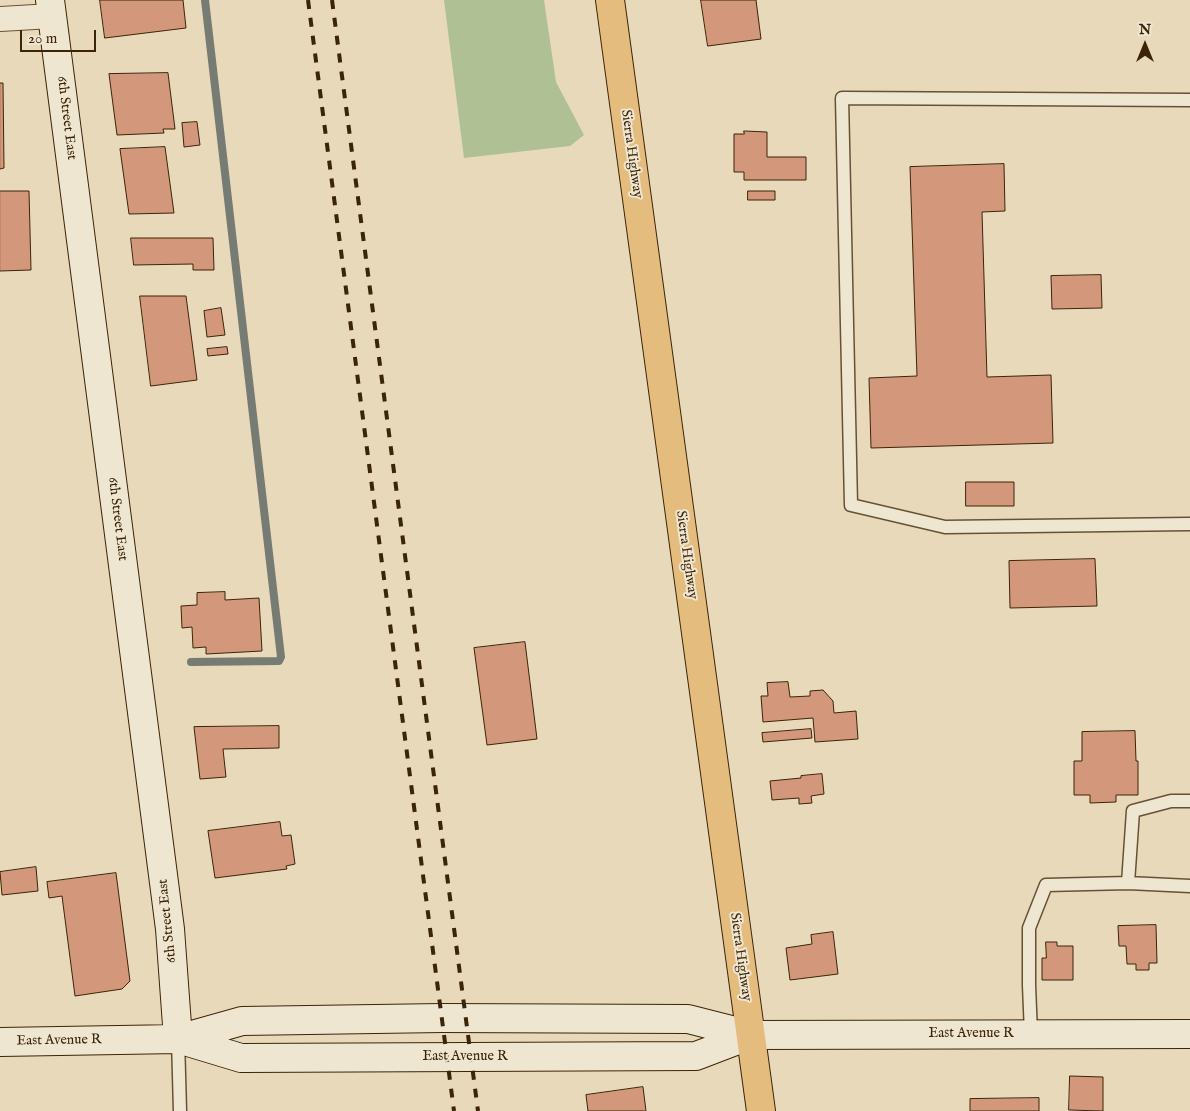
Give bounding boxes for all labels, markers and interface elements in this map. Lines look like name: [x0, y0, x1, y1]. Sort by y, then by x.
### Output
scale bar: [22, 20, 99, 52]
north arrow: [1120, 20, 1170, 70]
text: N: [1139, 21, 1151, 39]
text: 20 m: [28, 29, 57, 48]
street label: 6th Street East: [53, 75, 79, 161]
street label: Sierra Highway: [616, 109, 646, 199]
street label: 6th Street East: [104, 476, 130, 562]
street label: Sierra Highway: [671, 510, 701, 600]
street label: 6th Street East: [155, 878, 181, 964]
street label: Sierra Highway: [725, 912, 755, 1002]
street label: East Avenue R: [929, 1026, 1013, 1042]
street label: East Avenue R: [16, 1032, 102, 1050]
street label: East Avenue R: [423, 1049, 507, 1065]

